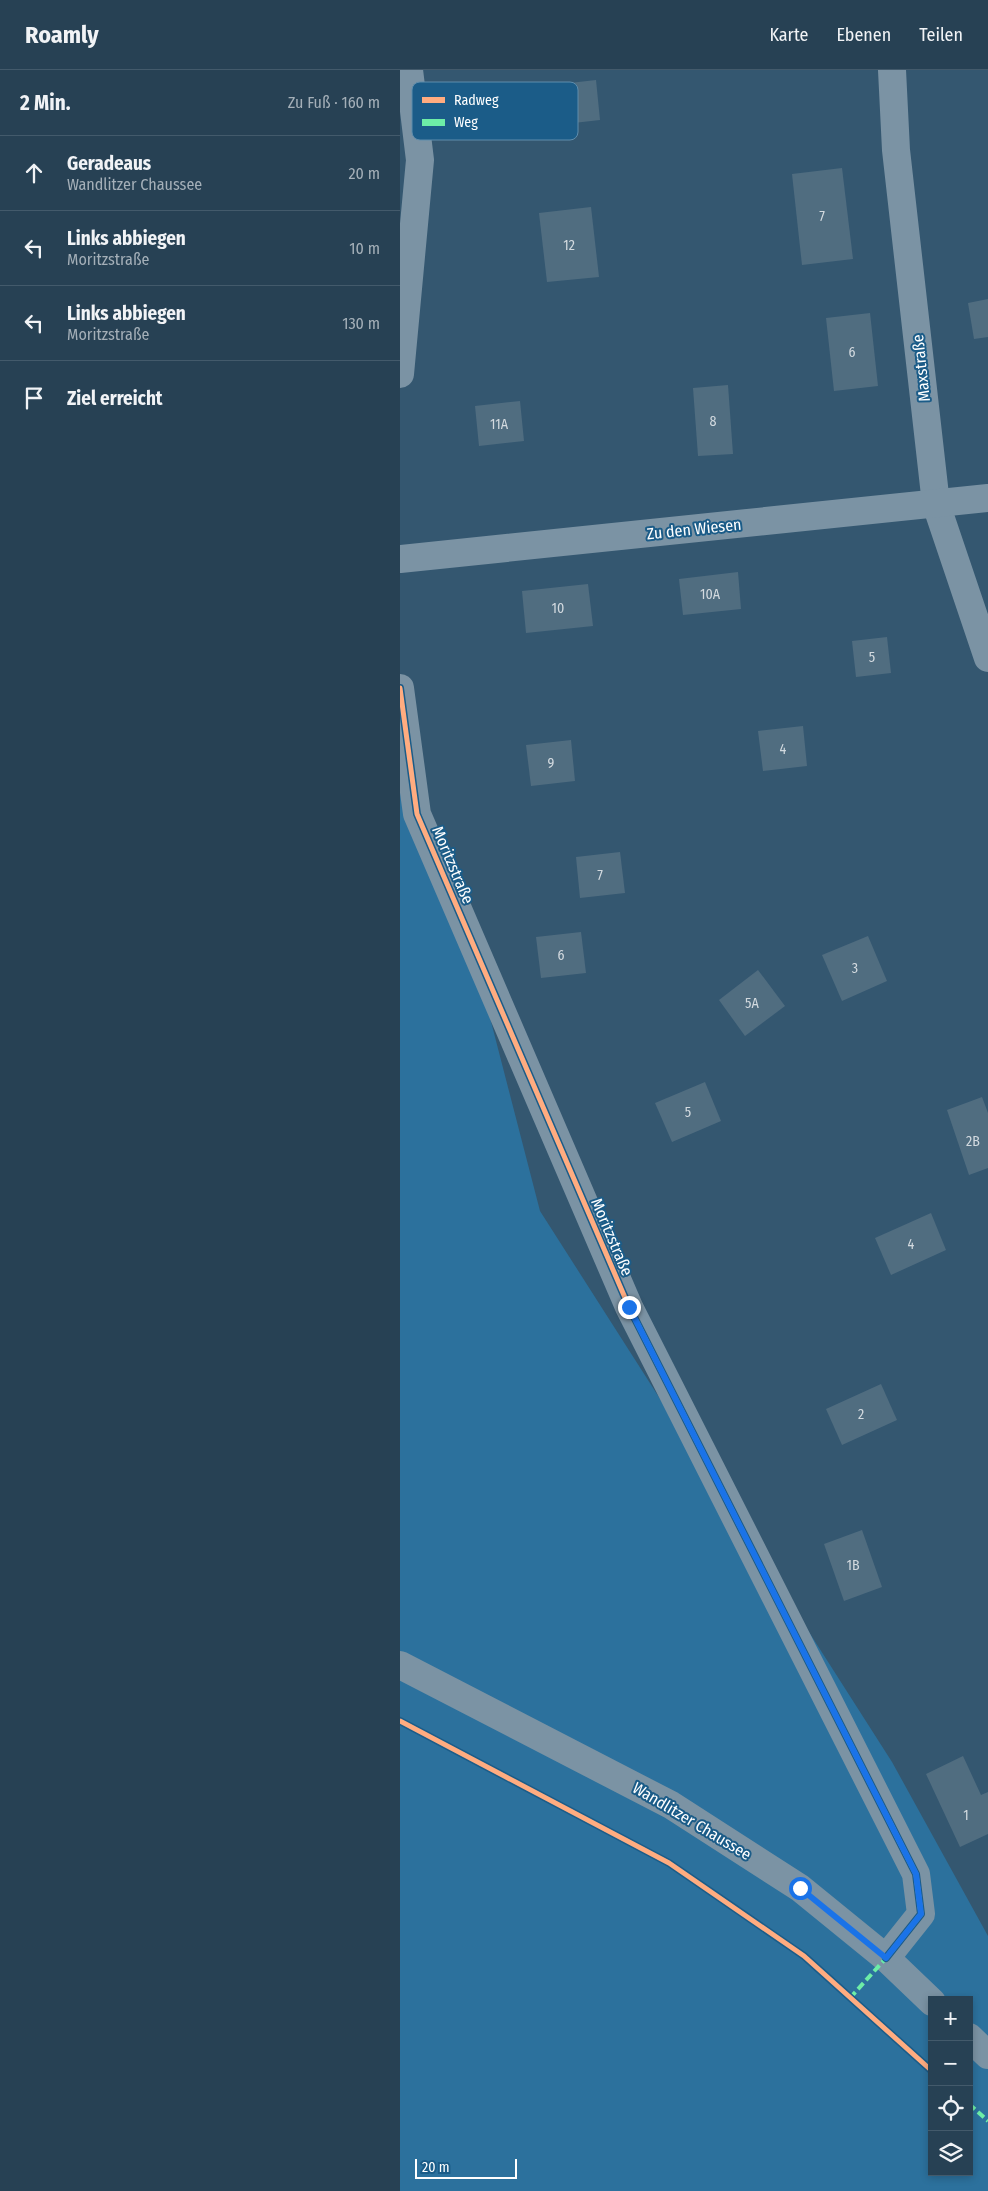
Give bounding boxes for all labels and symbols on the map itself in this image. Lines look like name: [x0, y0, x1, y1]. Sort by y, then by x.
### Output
legend: [412, 82, 578, 140]
text: Radweg: [454, 92, 499, 109]
text: Weg: [454, 114, 478, 131]
house number: 7: [819, 208, 825, 225]
house number: 12: [563, 237, 575, 254]
street label: Maxstraße: [908, 333, 934, 403]
house number: 6: [849, 344, 856, 361]
house number: 8: [710, 413, 717, 430]
house number: 11A: [490, 416, 509, 433]
street label: Zu den Wiesen: [646, 515, 742, 543]
house number: 10A: [700, 586, 721, 603]
house number: 10: [552, 600, 564, 617]
house number: 5: [869, 649, 875, 666]
house number: 4: [780, 741, 787, 758]
house number: 9: [548, 755, 555, 772]
street label: Moritzstraße: [428, 823, 478, 907]
house number: 7: [597, 867, 603, 884]
house number: 6: [558, 947, 565, 964]
house number: 3: [852, 960, 858, 977]
house number: 5A: [745, 995, 760, 1012]
house number: 5: [685, 1104, 691, 1121]
house number: 2B: [966, 1133, 980, 1150]
street label: Moritzstraße: [587, 1195, 637, 1279]
house number: 4: [908, 1236, 915, 1253]
route end: [618, 1296, 641, 1319]
house number: 2: [858, 1406, 864, 1423]
house number: 1B: [846, 1557, 860, 1574]
street label: Wandlitzer Chaussee: [629, 1778, 755, 1864]
house number: 1: [963, 1807, 969, 1824]
route start: [789, 1877, 812, 1900]
scale bar: [415, 2156, 518, 2179]

